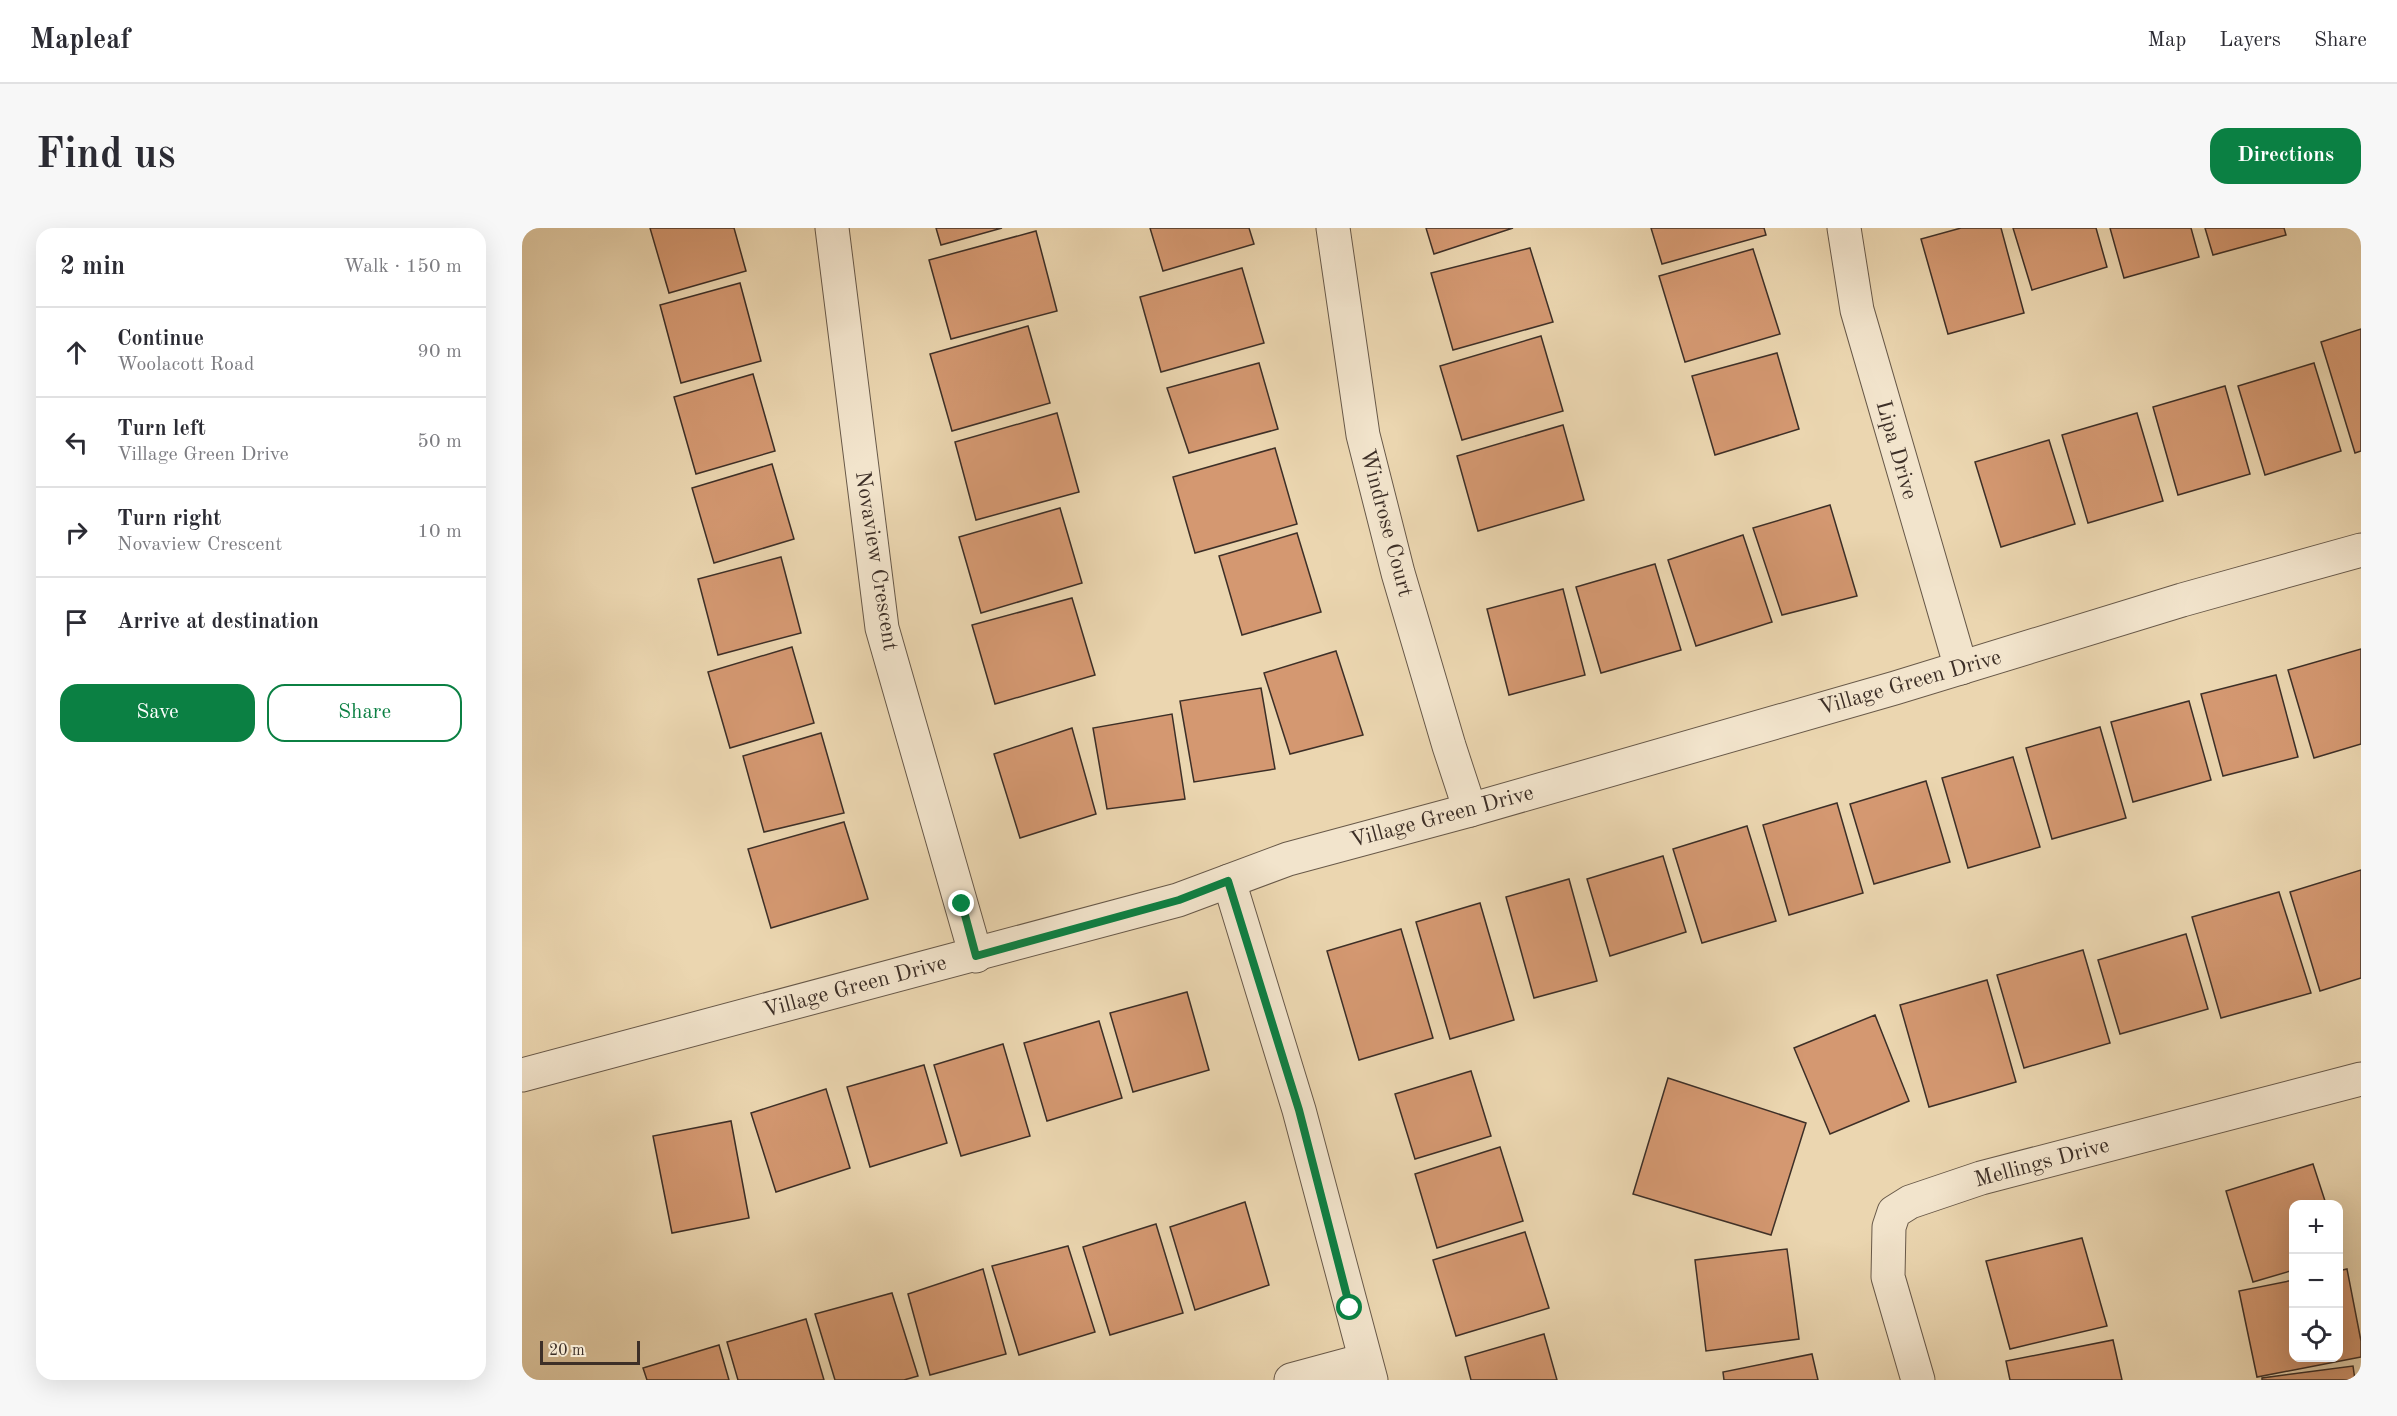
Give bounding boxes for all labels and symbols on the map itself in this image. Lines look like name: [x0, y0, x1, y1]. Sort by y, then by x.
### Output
street label: Lipa Drive: [1871, 398, 1921, 502]
street label: Windrose Court: [1356, 447, 1416, 599]
street label: Novaview Crescent: [851, 470, 901, 652]
street label: Village Green Drive: [1816, 646, 2004, 720]
street label: Village Green Drive: [1348, 782, 1536, 852]
route end: [948, 890, 974, 916]
street label: Village Green Drive: [761, 952, 949, 1022]
street label: Mellings Drive: [1972, 1134, 2112, 1192]
route start: [1336, 1294, 1362, 1320]
scale bar: [540, 1338, 640, 1366]

